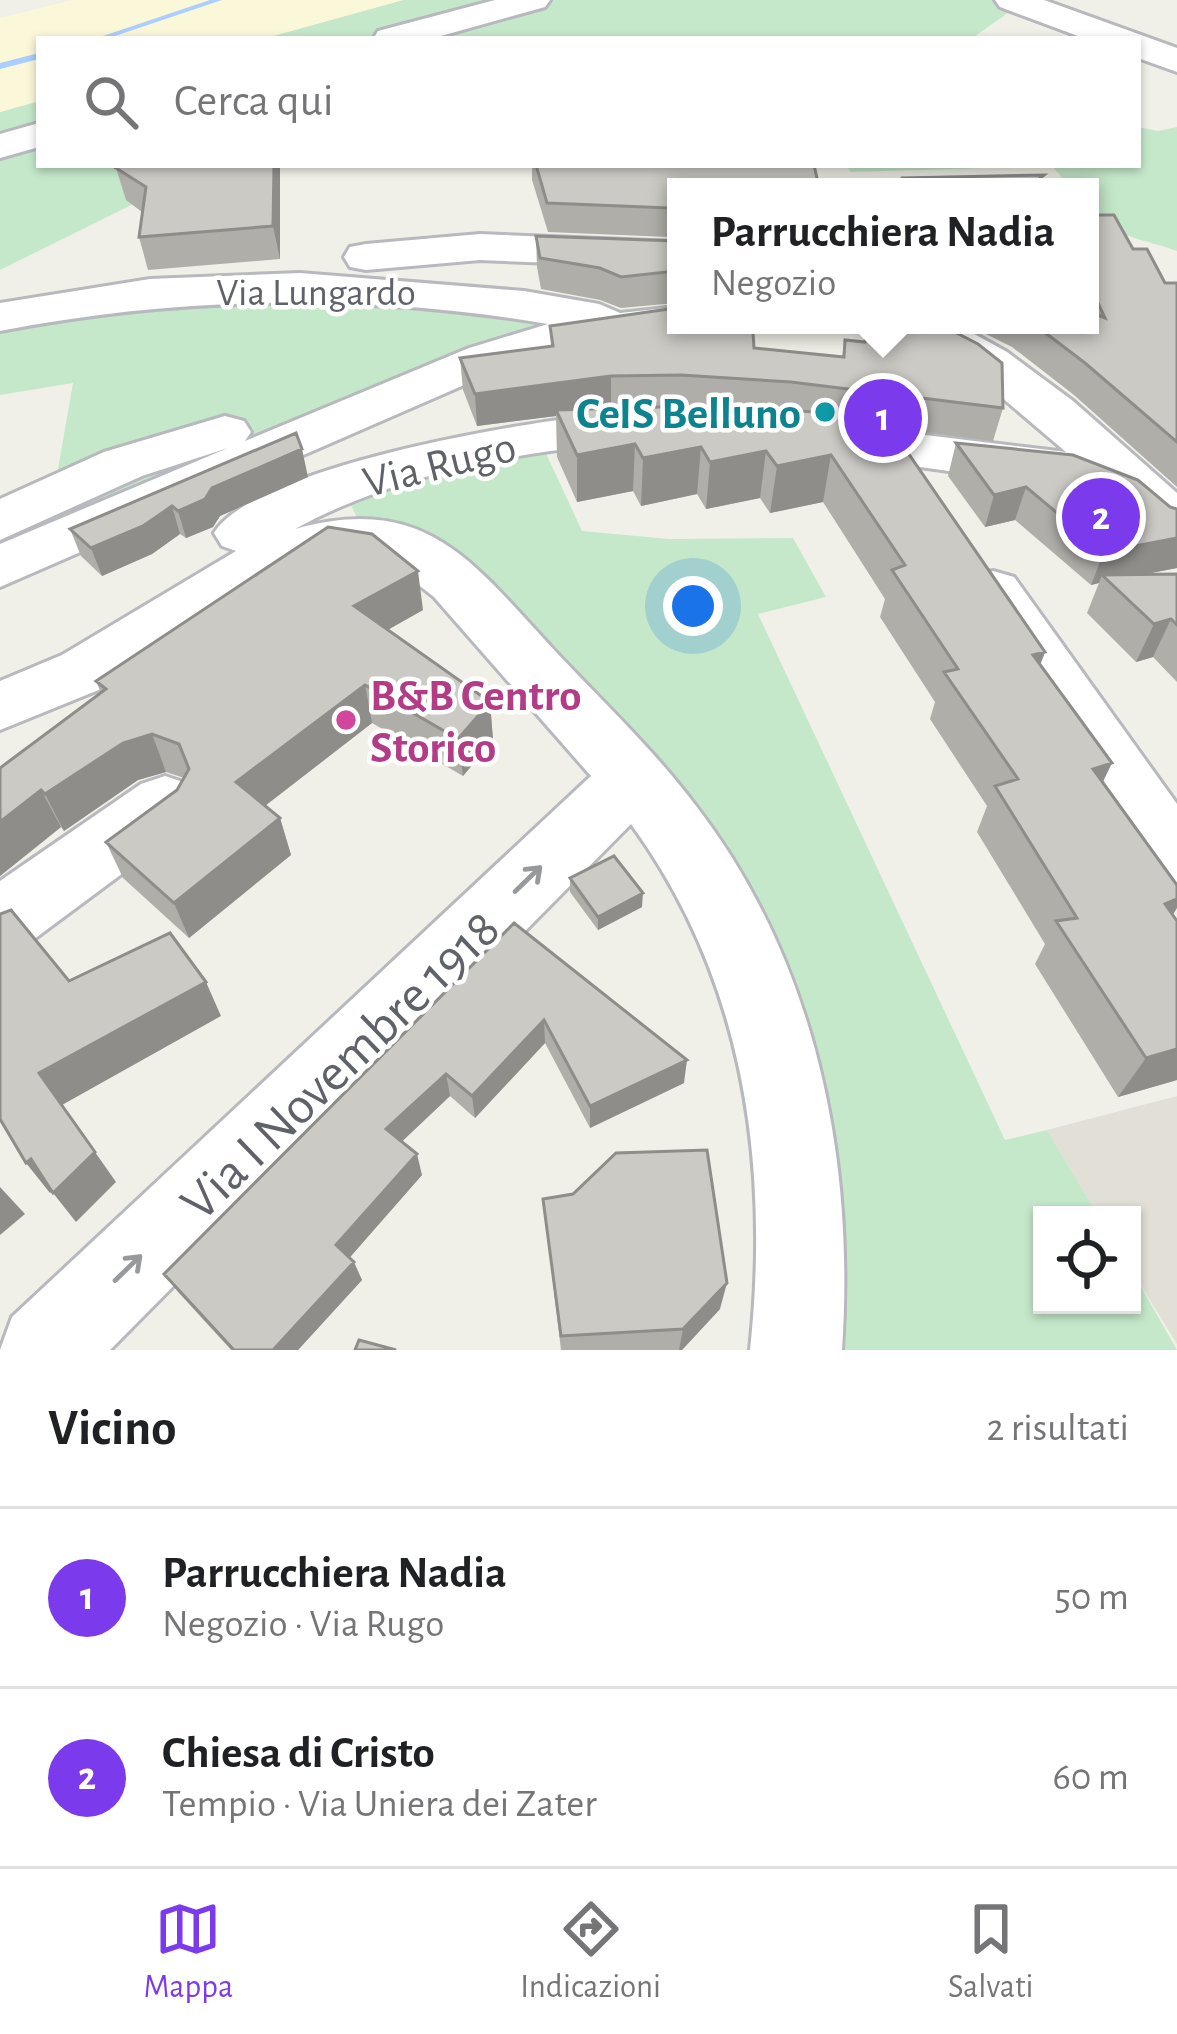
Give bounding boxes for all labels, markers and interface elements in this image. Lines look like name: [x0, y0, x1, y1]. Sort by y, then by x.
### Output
search box: [36, 36, 1141, 168]
icon: search: [78, 69, 144, 135]
text: Cerca qui: [174, 79, 334, 124]
popup: [667, 178, 1099, 334]
text: Parrucchiera Nadia: [711, 210, 1055, 255]
text: Negozio: [711, 264, 836, 303]
street label: Via Lungardo: [216, 274, 416, 313]
pin: 1: [844, 373, 922, 463]
place label: CeIS Belluno: [576, 392, 801, 437]
marker: CeIS Belluno: [812, 399, 838, 425]
street label: Via Rugo: [359, 425, 521, 506]
pin: 2: [1062, 472, 1140, 562]
your location: [663, 576, 723, 636]
place label: B&B Centro Storico: [370, 674, 582, 771]
marker: B&B Centro Storico: [333, 707, 359, 733]
one-way arrow: [513, 866, 542, 894]
street label: Via I Novembre 1918: [172, 901, 511, 1231]
map controls: [1033, 1206, 1141, 1314]
button: locate: [1033, 1206, 1141, 1314]
one-way arrow: [113, 1255, 143, 1283]
text: Vicino: [48, 1403, 176, 1454]
text: 2 risultati: [986, 1409, 1129, 1448]
text: Parrucchiera Nadia: [162, 1551, 507, 1596]
text: 1: [80, 1578, 94, 1617]
text: 50 m: [1054, 1578, 1129, 1617]
text: Negozio · Via Rugo: [162, 1605, 444, 1644]
text: Chiesa di Cristo: [162, 1731, 435, 1776]
text: 2: [78, 1758, 96, 1797]
text: 60 m: [1052, 1758, 1129, 1797]
text: Tempio · Via Uniera dei Zater: [162, 1785, 597, 1824]
tab: Mappa: [144, 1896, 233, 2008]
tab: Indicazioni: [520, 1896, 661, 2008]
tab: Salvati: [948, 1896, 1034, 2008]

